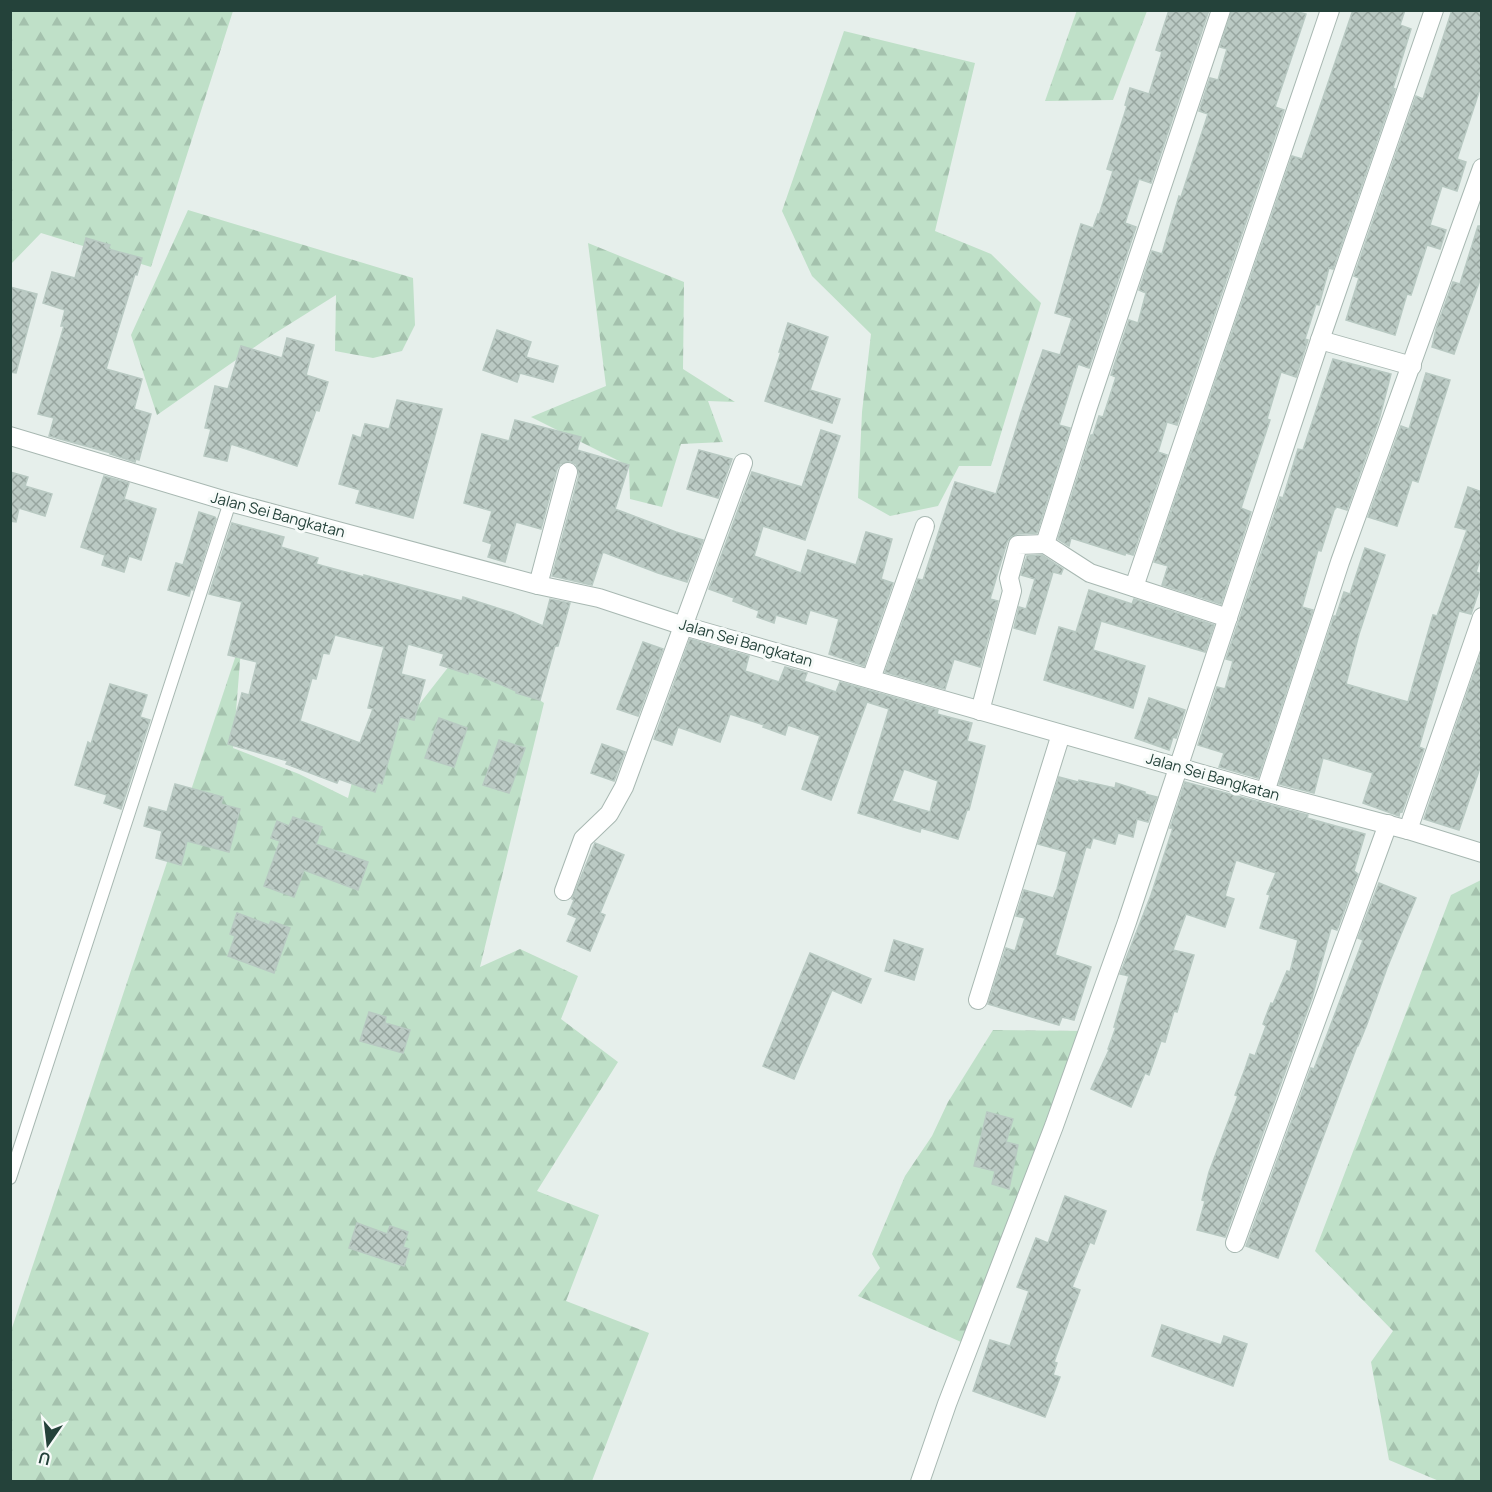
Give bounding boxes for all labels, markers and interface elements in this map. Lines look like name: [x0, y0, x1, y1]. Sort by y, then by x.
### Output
street label: Jalan Sei Bangkatan: [209, 487, 348, 543]
street label: Jalan Sei Bangkatan: [677, 613, 815, 672]
street label: Jalan Sei Bangkatan: [1144, 747, 1282, 806]
north arrow: [18, 1414, 78, 1474]
text: U: [36, 1446, 53, 1471]

